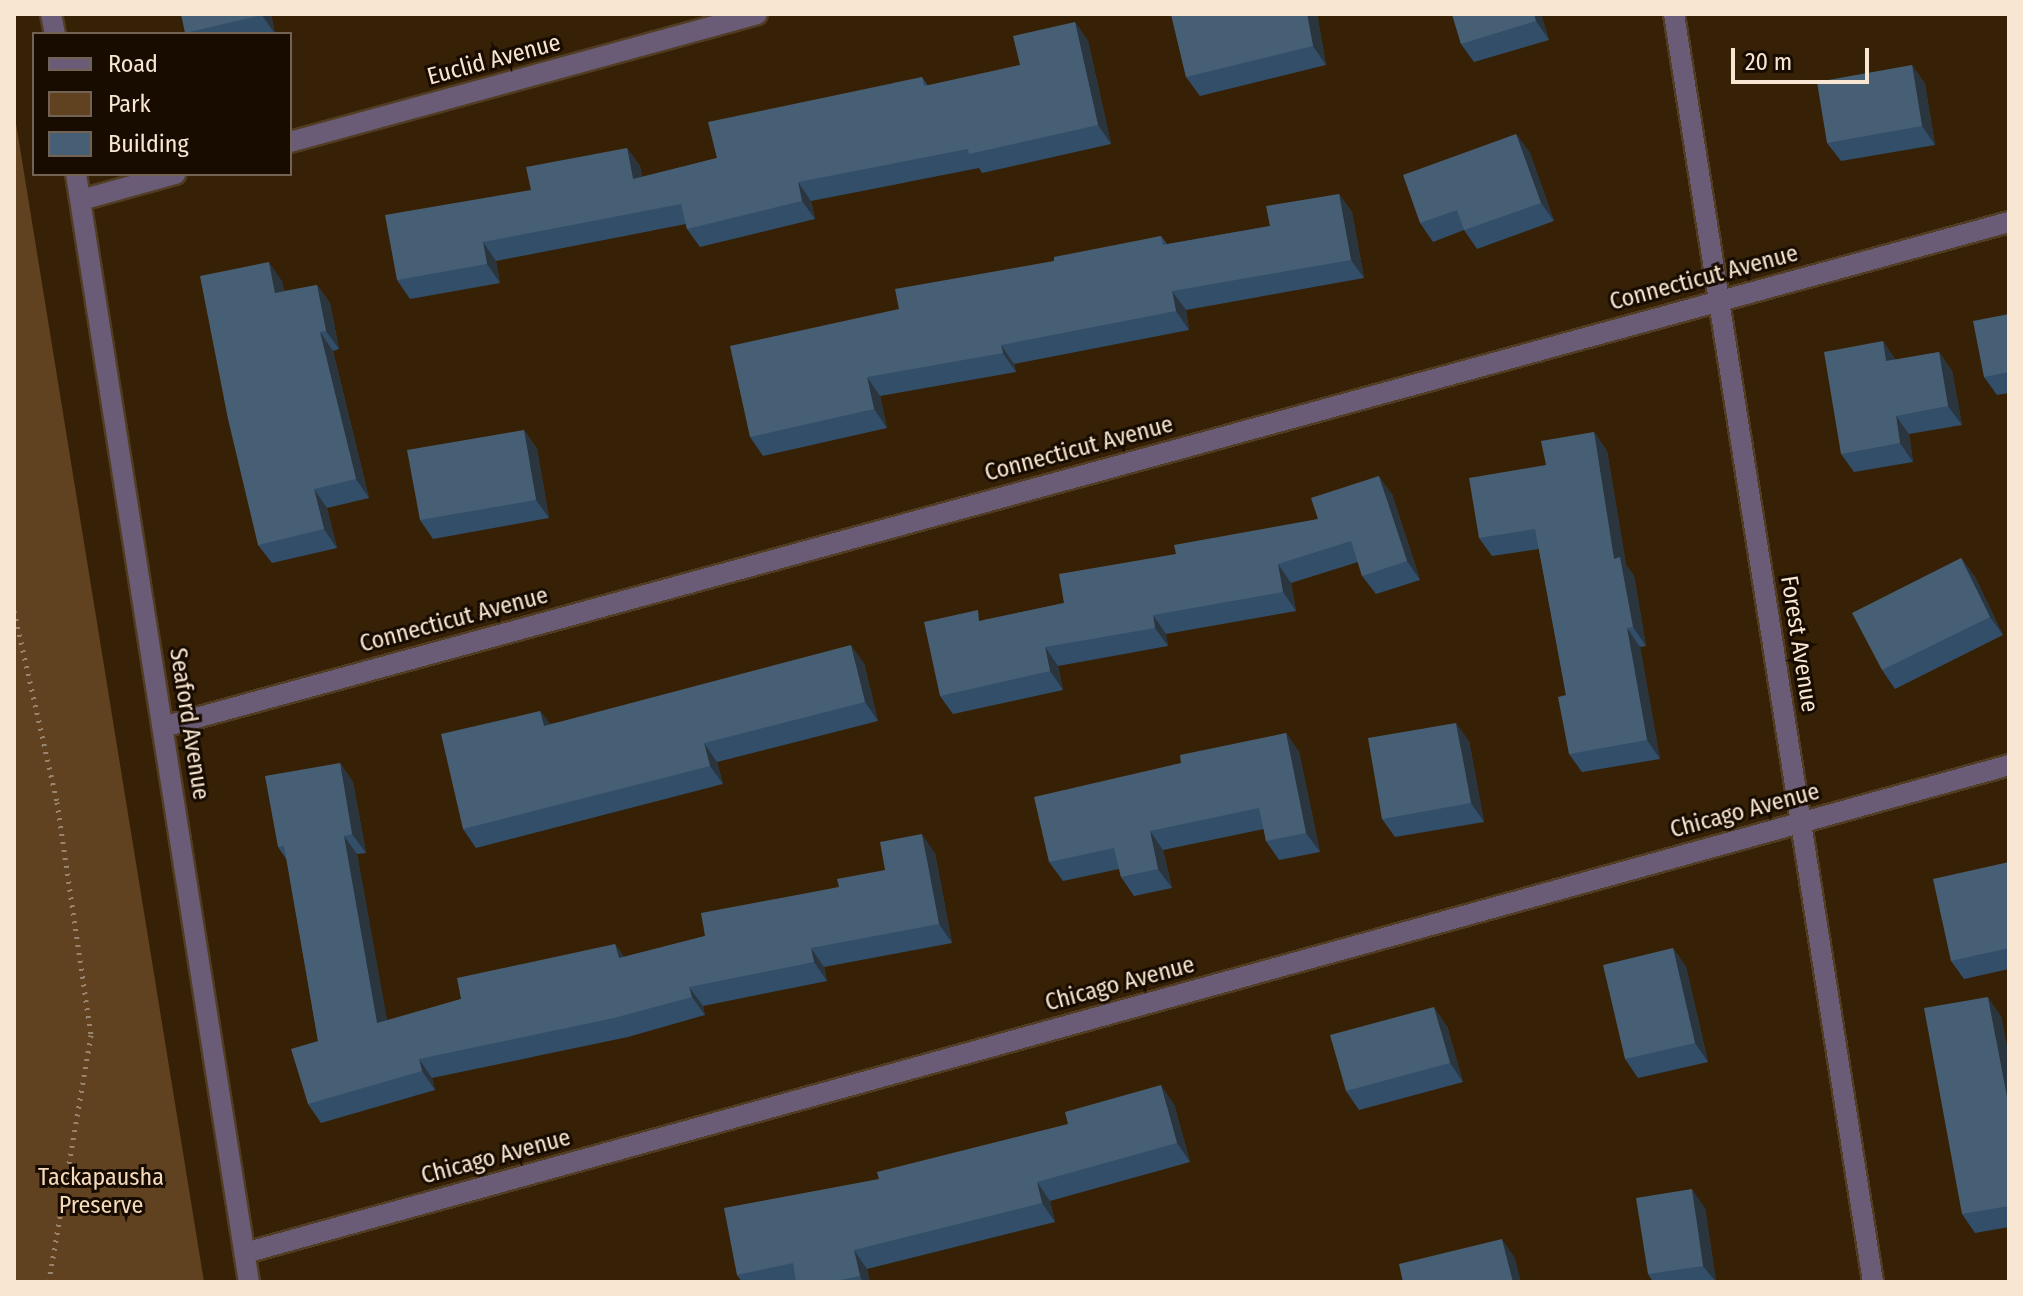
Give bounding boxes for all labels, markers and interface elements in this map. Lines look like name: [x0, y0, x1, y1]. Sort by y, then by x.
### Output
street label: Euclid Avenue: [424, 28, 564, 92]
legend: [32, 32, 292, 176]
scale bar: [1735, 32, 1873, 82]
text: 20 m: [1745, 48, 1792, 76]
text: Road: [108, 50, 158, 78]
text: Park: [108, 90, 151, 118]
text: Building: [108, 130, 189, 158]
street label: Connecticut Avenue: [1607, 239, 1801, 317]
street label: Connecticut Avenue: [982, 410, 1176, 488]
street label: Forest Avenue: [1774, 574, 1824, 714]
street label: Connecticut Avenue: [357, 581, 551, 659]
street label: Seaford Avenue: [163, 646, 215, 802]
street label: Chicago Avenue: [1667, 777, 1823, 845]
street label: Chicago Avenue: [1042, 950, 1198, 1018]
street label: Chicago Avenue: [418, 1123, 574, 1191]
park label: Tackapausha Preserve: [38, 1164, 164, 1220]

